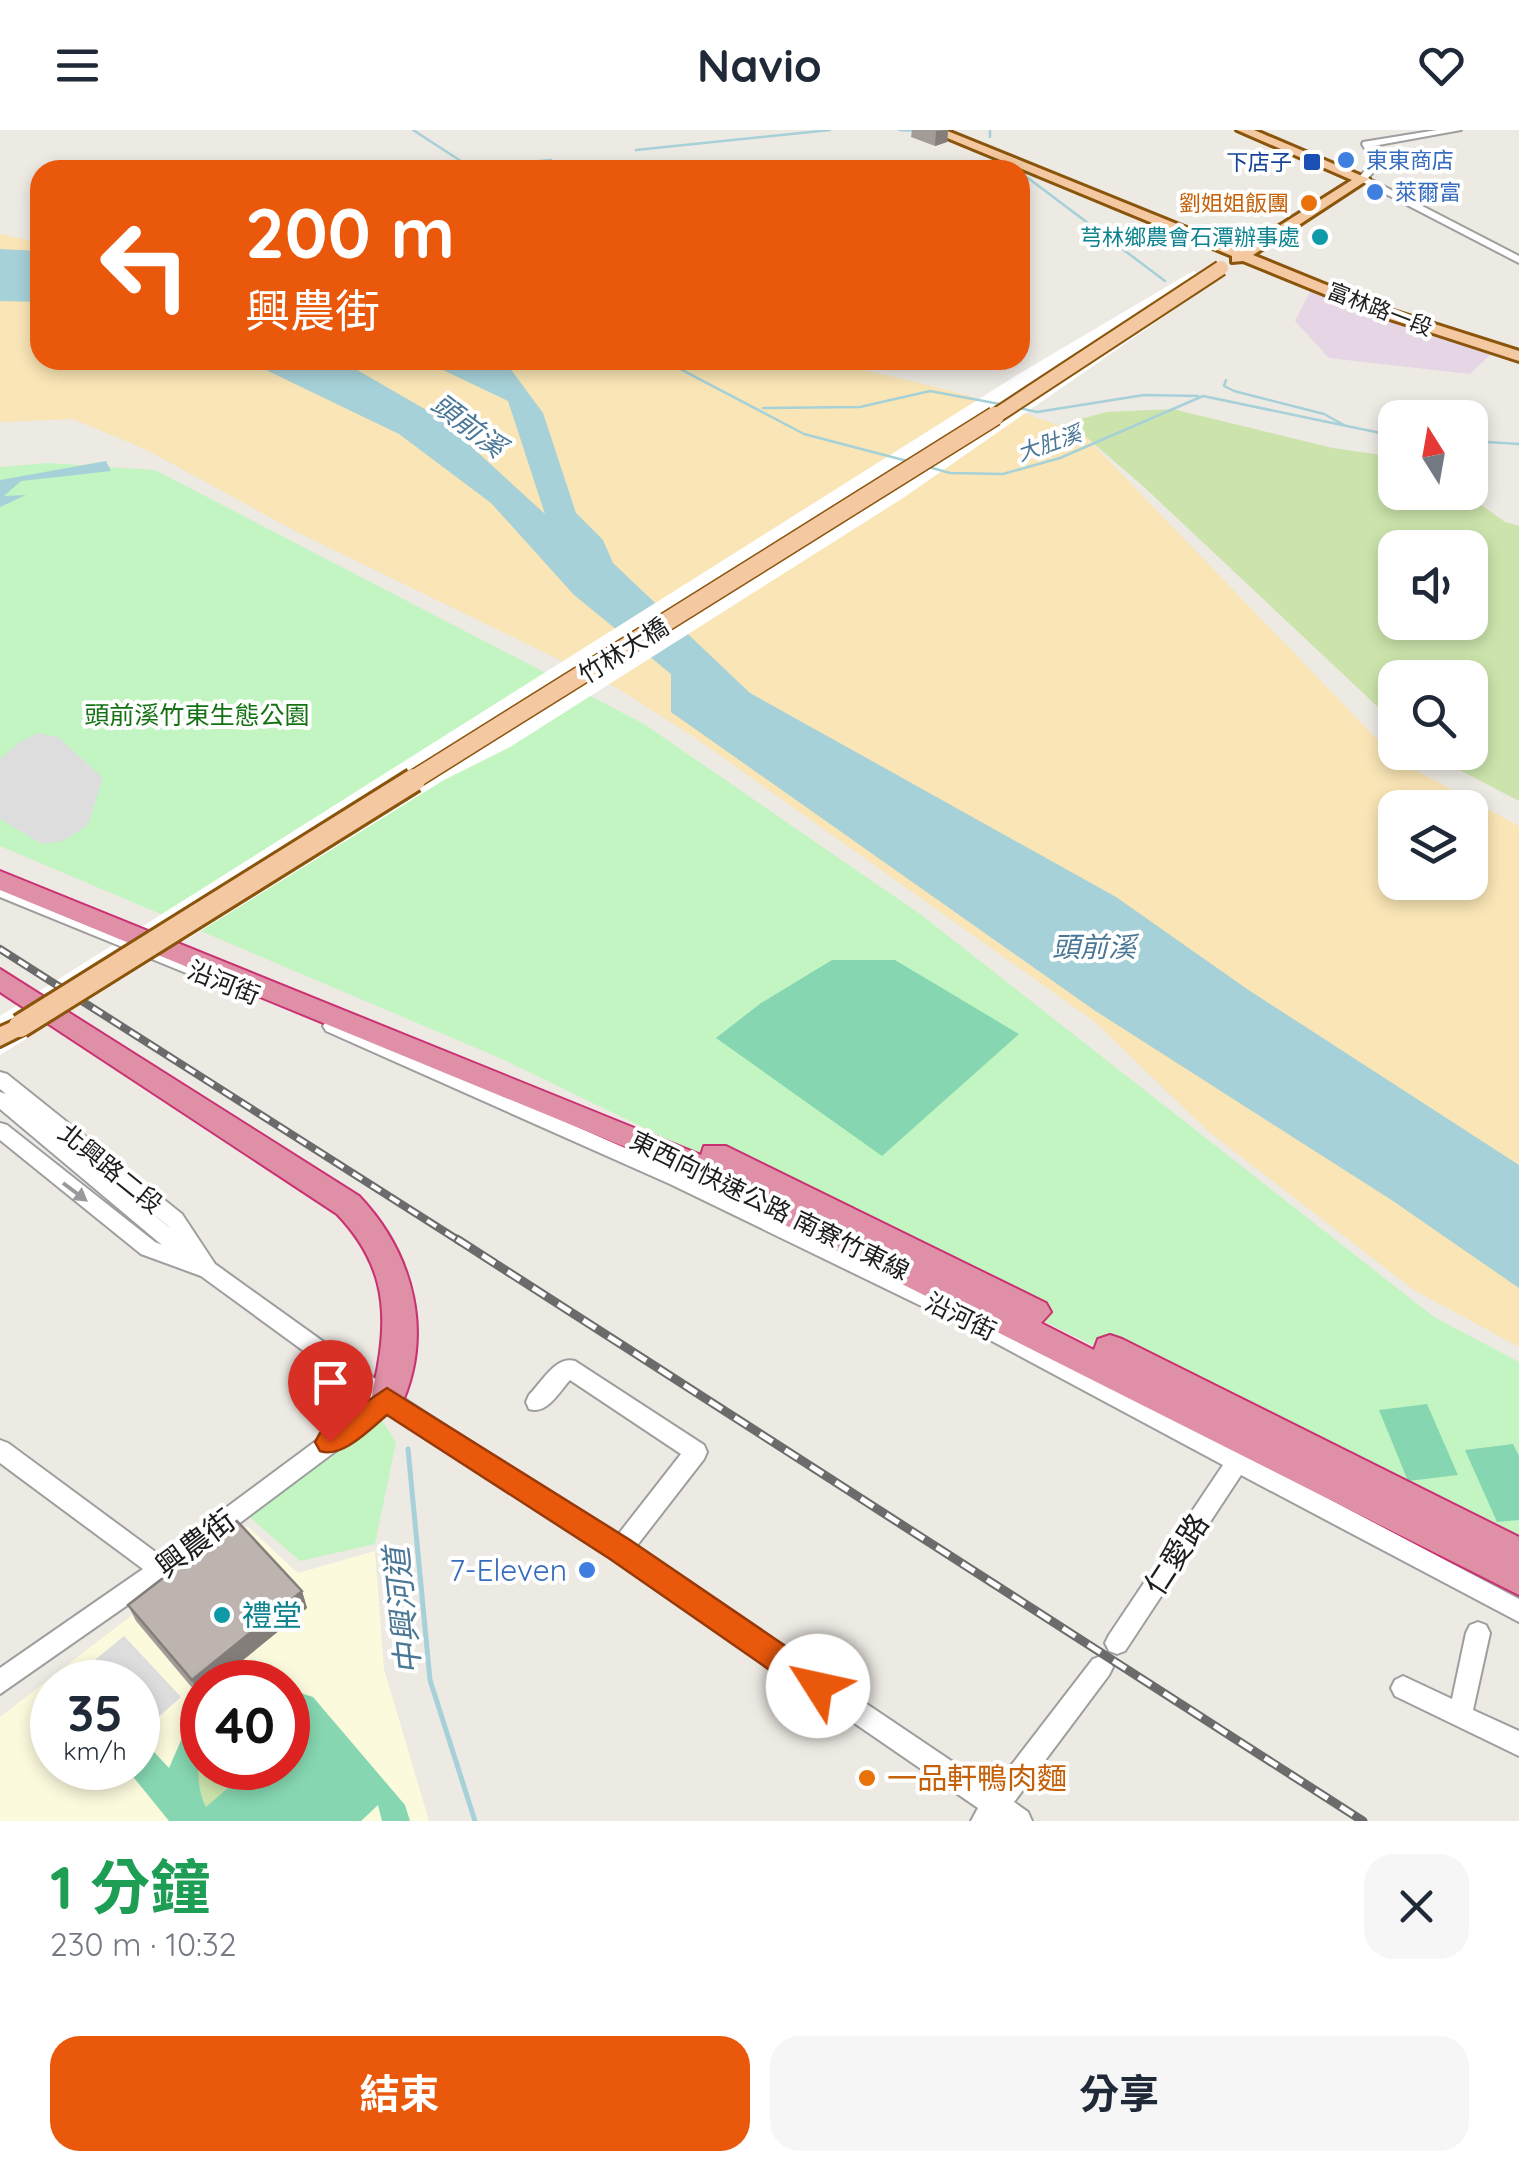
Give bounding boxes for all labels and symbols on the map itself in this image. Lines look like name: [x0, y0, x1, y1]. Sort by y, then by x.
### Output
place label: 東東商店: [1366, 146, 1454, 174]
place label: 下店子: [1226, 148, 1292, 176]
marker: 東東商店: [1335, 149, 1357, 171]
marker: 下店子: [1301, 151, 1323, 173]
place label: 萊爾富: [1395, 178, 1461, 206]
marker: 萊爾富: [1364, 181, 1386, 203]
place label: 劉姐姐飯團: [1179, 189, 1289, 217]
marker: 劉姐姐飯團: [1298, 192, 1320, 214]
place label: 芎林鄉農會石潭辦事處: [1080, 223, 1300, 251]
marker: 芎林鄉農會石潭辦事處: [1309, 226, 1331, 248]
street label: 富林路一段: [1324, 276, 1436, 342]
water label: 頭前溪: [425, 386, 516, 467]
north arrow: [1378, 400, 1488, 510]
water label: 大肚溪: [1013, 418, 1088, 467]
street label: 竹林大橋: [572, 610, 674, 690]
park label: 頭前溪竹東生態公園: [84, 699, 310, 730]
water label: 頭前溪: [1052, 929, 1140, 964]
street label: 沿河街: [183, 954, 265, 1010]
street label: 北興路二段: [53, 1117, 169, 1219]
street label: 東西向快速公路 南寮竹東線: [625, 1124, 915, 1286]
one-way arrow: [62, 1181, 88, 1202]
street label: 沿河街: [920, 1286, 1002, 1346]
pin: [288, 1340, 373, 1443]
street label: 興農街: [148, 1501, 242, 1585]
street label: 仁愛路: [1136, 1506, 1216, 1602]
water label: 中興河道: [375, 1541, 429, 1677]
place label: 7-Eleven: [449, 1551, 567, 1589]
marker: 7-Eleven: [576, 1559, 598, 1581]
place label: 禮堂: [242, 1596, 302, 1634]
marker: 禮堂: [211, 1604, 233, 1626]
position arrow: [766, 1634, 870, 1738]
speed limit sign: 40: [180, 1660, 310, 1790]
place label: 一品軒鴨肉麵: [887, 1759, 1067, 1797]
marker: 一品軒鴨肉麵: [856, 1767, 878, 1789]

